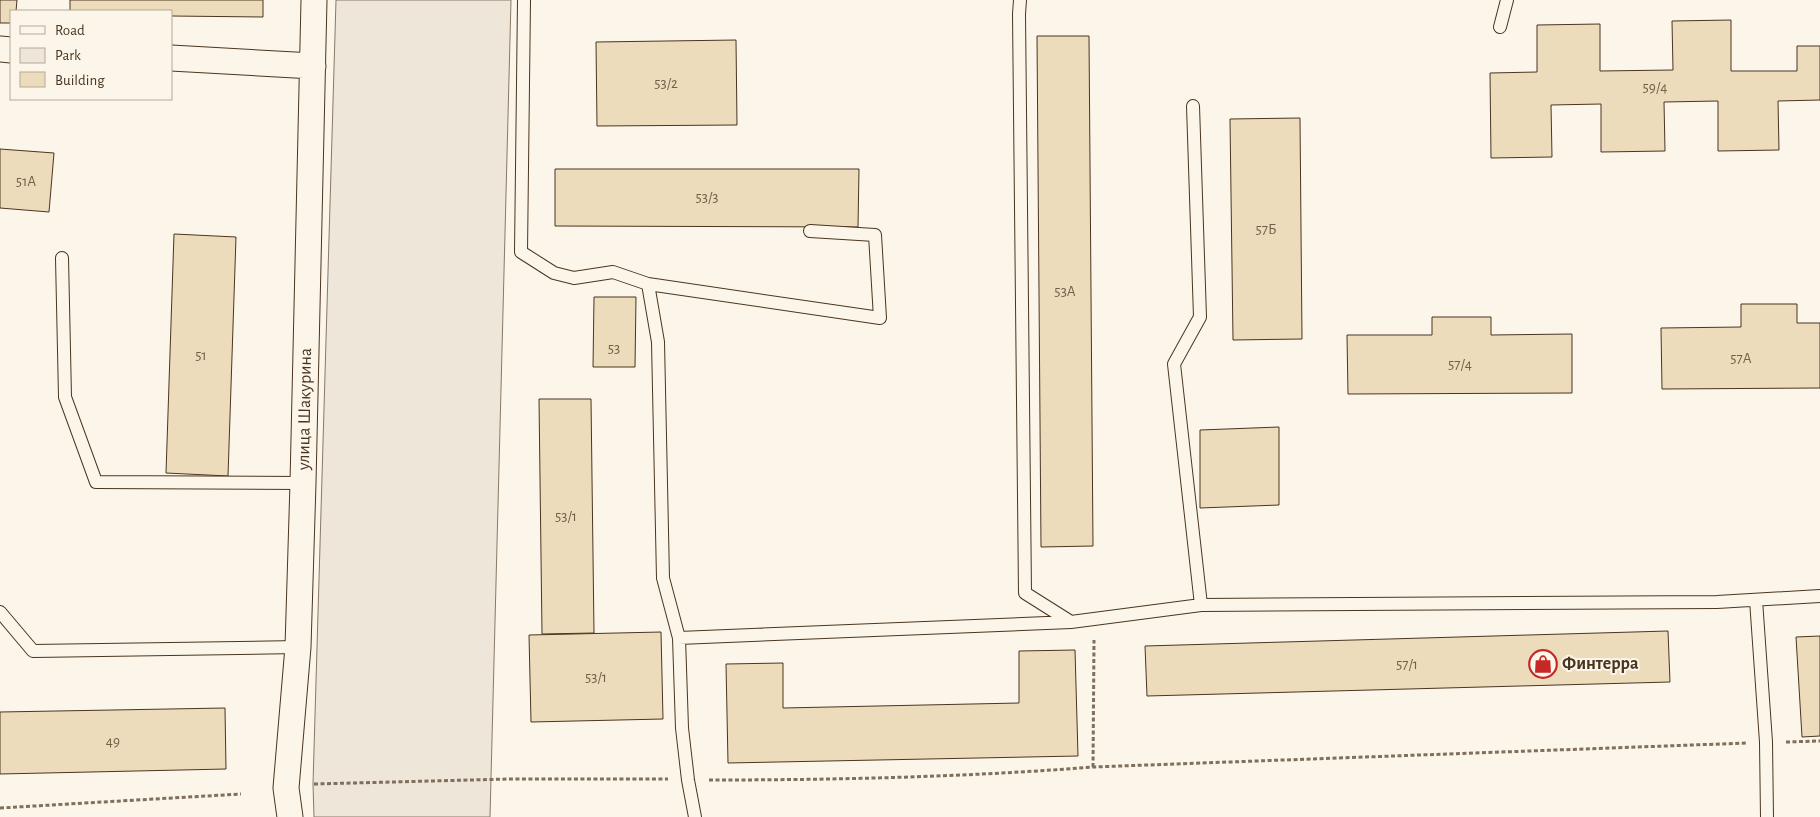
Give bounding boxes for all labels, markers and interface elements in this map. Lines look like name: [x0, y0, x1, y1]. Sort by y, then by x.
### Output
legend: [10, 10, 172, 100]
text: Road: [55, 23, 85, 38]
text: Park: [55, 48, 81, 63]
text: Building: [55, 73, 105, 88]
house number: 53/2: [654, 76, 678, 91]
house number: 59/4: [1643, 80, 1667, 95]
house number: 51А: [16, 174, 36, 189]
house number: 53/3: [696, 190, 718, 205]
house number: 57Б: [1255, 222, 1277, 237]
house number: 53А: [1054, 284, 1076, 299]
house number: 53: [608, 341, 620, 356]
house number: 51: [195, 348, 207, 363]
street label: улица Шакурина: [295, 348, 315, 471]
house number: 57А: [1730, 351, 1752, 366]
house number: 57/4: [1448, 357, 1472, 372]
house number: 53/1: [555, 509, 577, 524]
shop icon: Финтерра: [1528, 649, 1558, 679]
place label: Финтерра: [1562, 655, 1639, 673]
house number: 57/1: [1396, 657, 1418, 672]
house number: 53/1: [585, 670, 607, 685]
house number: 49: [106, 734, 120, 749]

